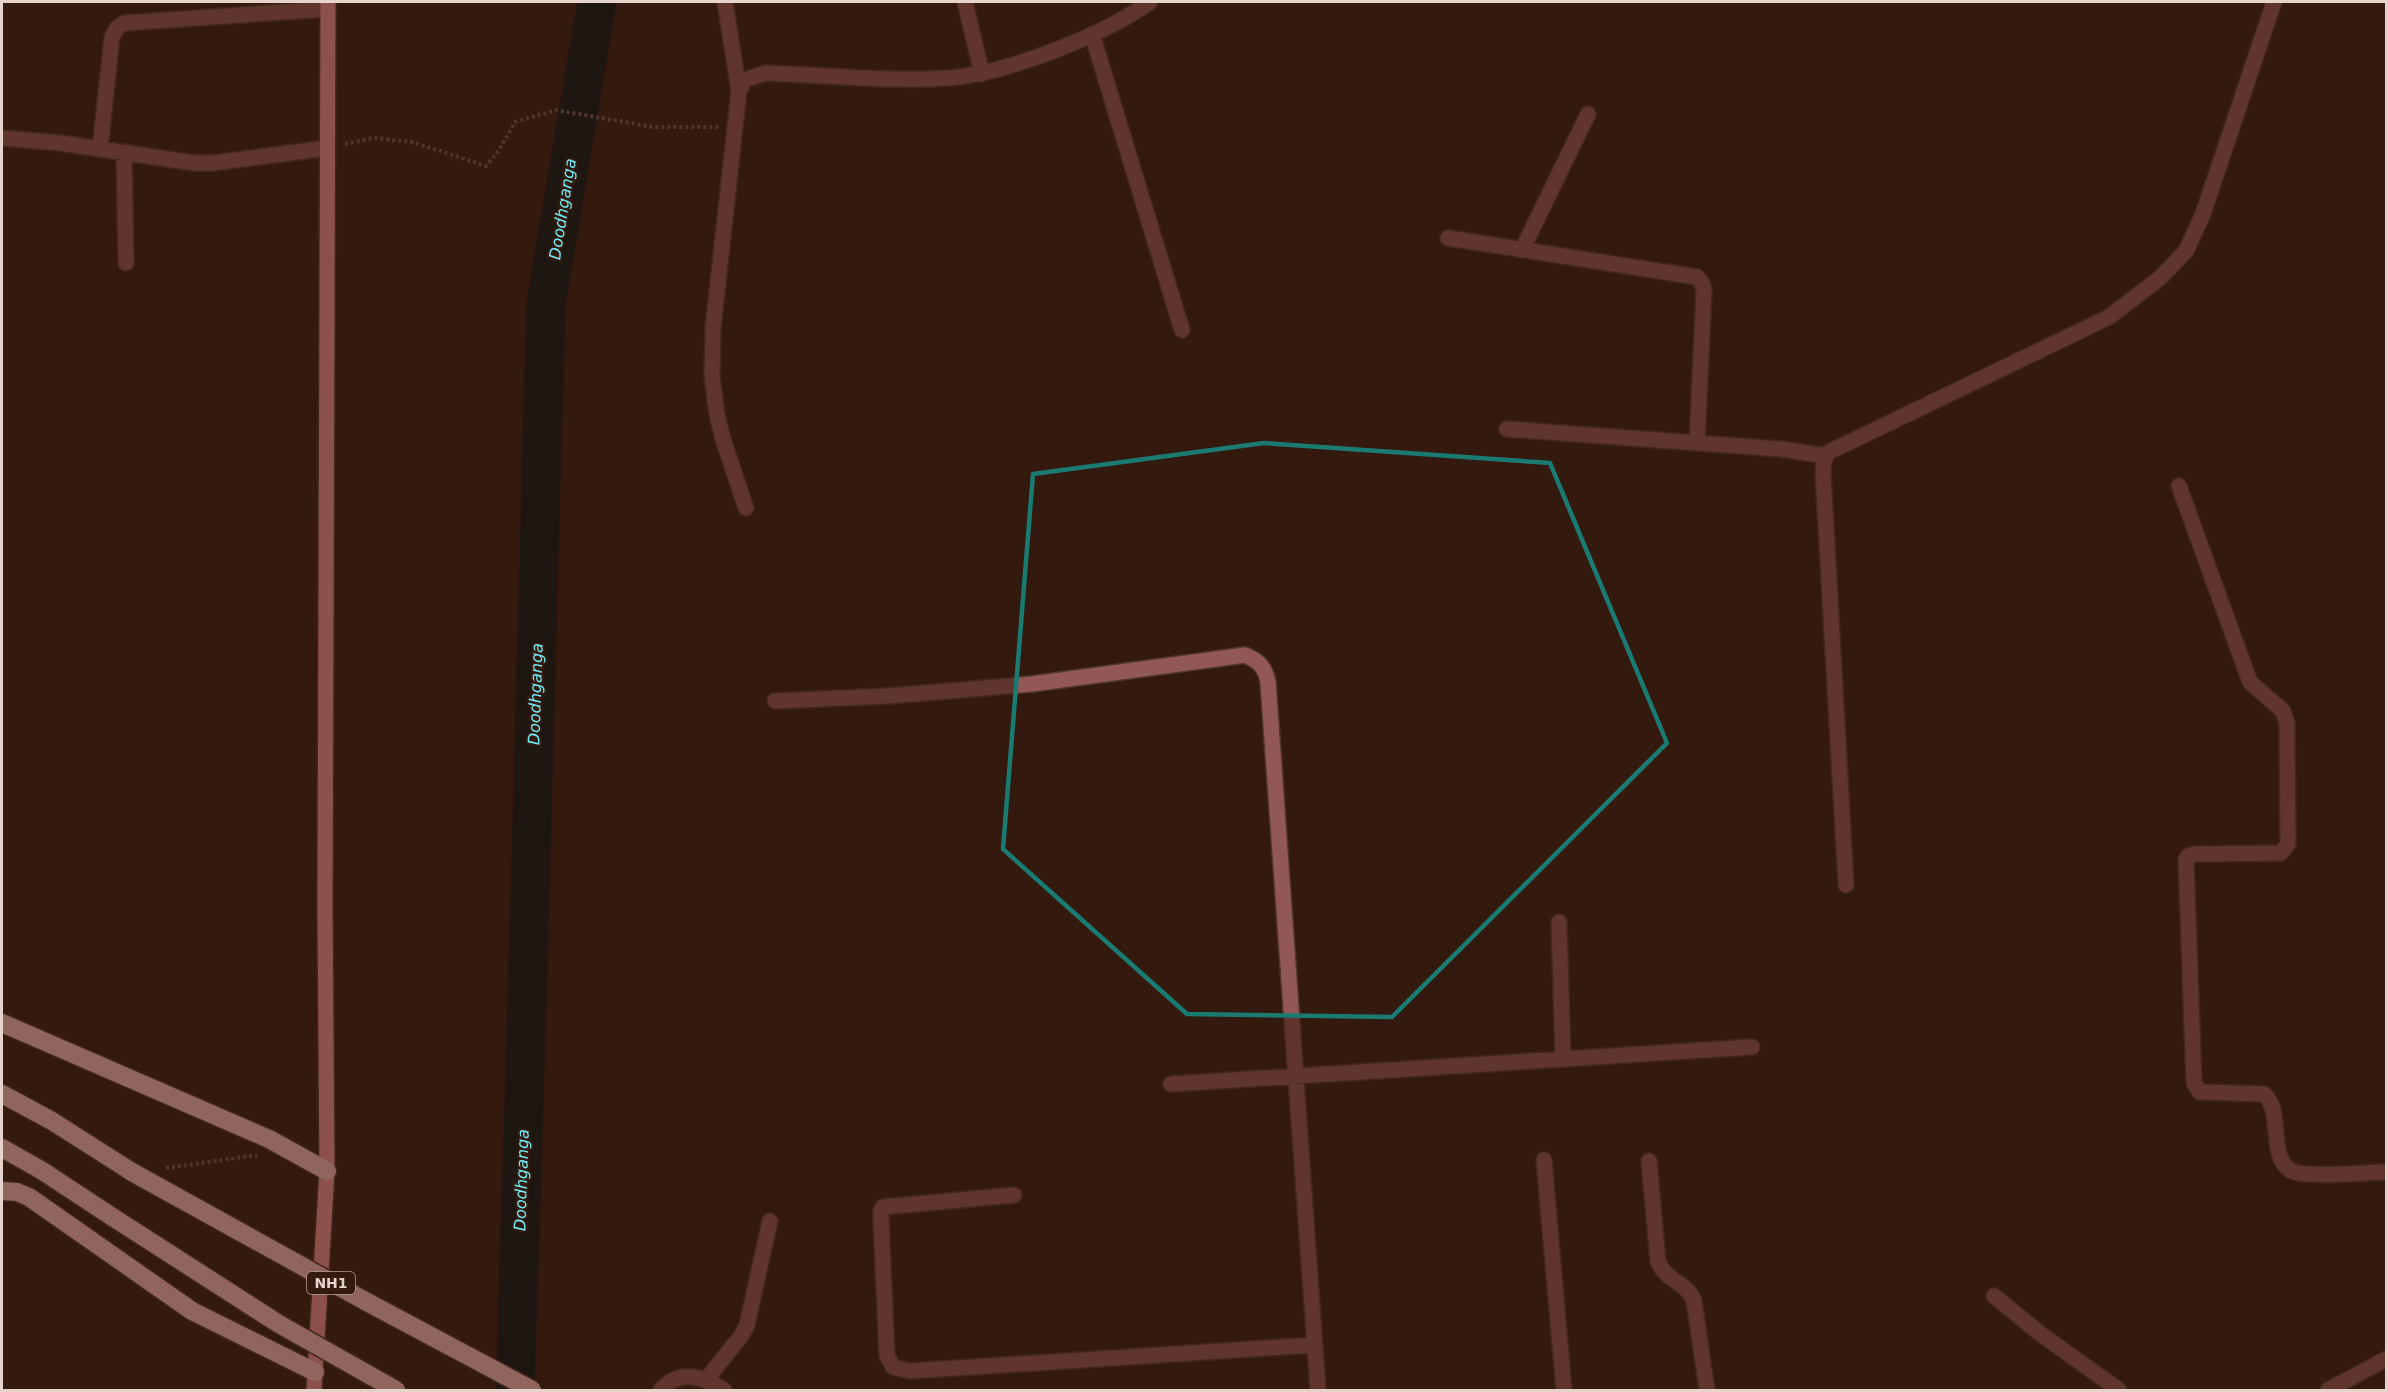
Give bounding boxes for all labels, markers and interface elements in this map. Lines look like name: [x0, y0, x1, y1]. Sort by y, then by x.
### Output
water label: Doodhganga: [545, 157, 580, 261]
water label: Doodhganga: [524, 643, 547, 745]
water label: Doodhganga: [510, 1129, 533, 1231]
road number: NH1: [307, 1272, 355, 1294]

